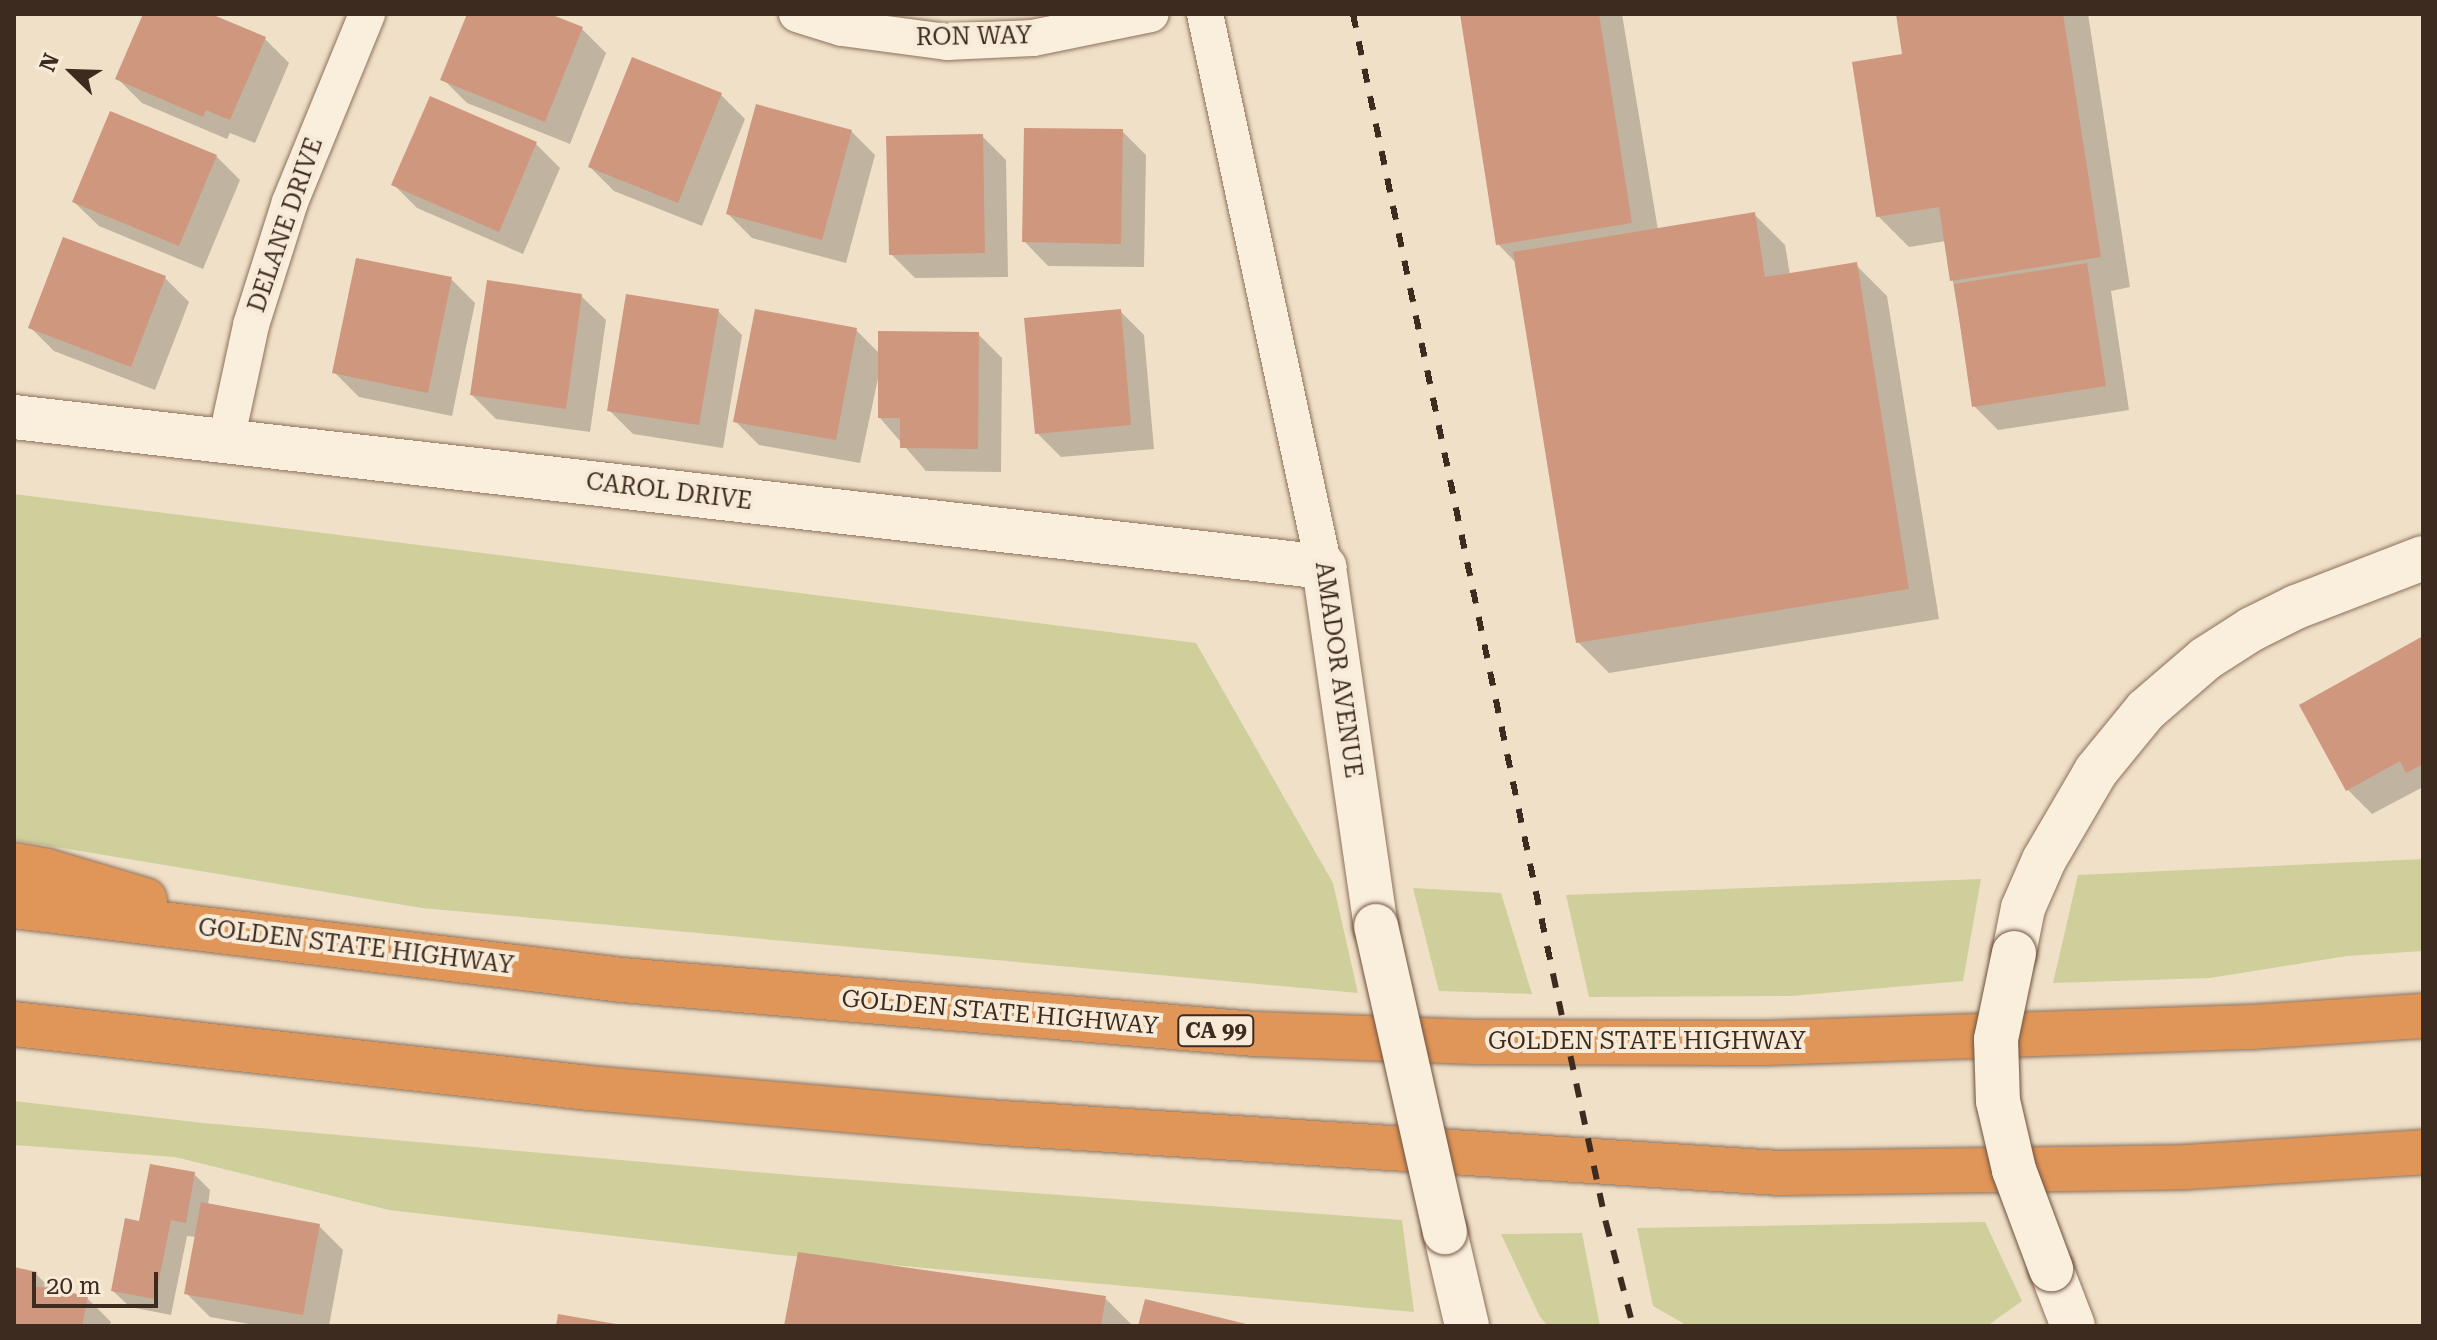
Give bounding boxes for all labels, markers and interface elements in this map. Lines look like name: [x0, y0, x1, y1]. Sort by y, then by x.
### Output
street label: RON WAY: [916, 22, 1032, 52]
north arrow: [32, 32, 112, 112]
text: N: [35, 50, 64, 75]
street label: DELANE DRIVE: [243, 134, 329, 316]
street label: CAROL DRIVE: [584, 468, 754, 516]
street label: AMADOR AVENUE: [1309, 560, 1367, 780]
street label: GOLDEN STATE HIGHWAY: [196, 913, 516, 981]
street label: GOLDEN STATE HIGHWAY: [840, 985, 1160, 1041]
road number: CA 99: [1176, 1013, 1256, 1049]
street label: GOLDEN STATE HIGHWAY: [1488, 1028, 1806, 1056]
scale bar: [36, 1256, 162, 1306]
text: 20 m: [46, 1272, 101, 1300]

